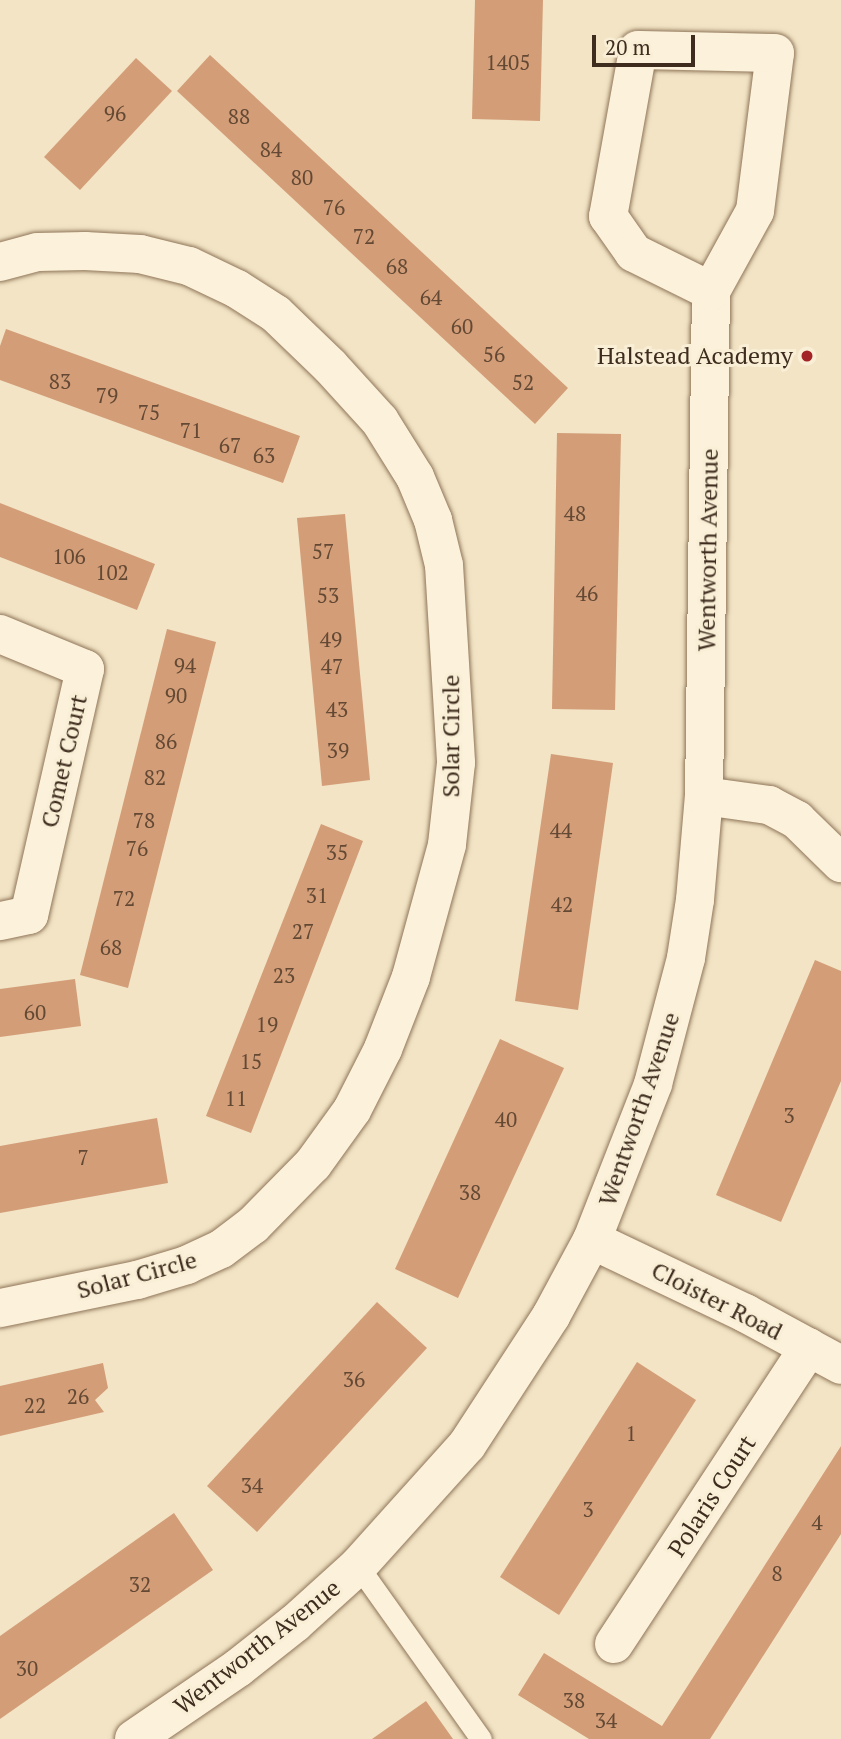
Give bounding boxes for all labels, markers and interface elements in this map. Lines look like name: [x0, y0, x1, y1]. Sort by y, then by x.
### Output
scale bar: [596, 21, 699, 65]
text: 20 m: [605, 33, 651, 61]
house number: 1405: [486, 49, 530, 75]
house number: 96: [104, 100, 126, 126]
house number: 88: [228, 103, 250, 129]
house number: 84: [260, 136, 282, 162]
house number: 80: [291, 164, 313, 190]
house number: 76: [323, 194, 345, 220]
house number: 72: [353, 223, 375, 249]
house number: 68: [386, 253, 408, 279]
house number: 64: [420, 284, 442, 310]
house number: 60: [451, 313, 473, 339]
house number: 56: [483, 341, 505, 367]
place label: Halstead Academy: [596, 342, 793, 370]
marker: Halstead Academy: [799, 348, 815, 364]
house number: 83: [49, 368, 71, 394]
house number: 52: [512, 369, 534, 395]
house number: 79: [96, 382, 118, 408]
house number: 75: [138, 399, 160, 425]
house number: 71: [180, 417, 202, 443]
house number: 67: [219, 432, 241, 458]
house number: 63: [253, 442, 275, 468]
street label: Wentworth Avenue: [692, 448, 724, 652]
house number: 48: [564, 500, 586, 526]
house number: 57: [312, 538, 334, 564]
house number: 106: [52, 543, 86, 569]
house number: 102: [95, 559, 129, 585]
house number: 46: [576, 580, 598, 606]
house number: 53: [317, 582, 339, 608]
house number: 49: [320, 626, 342, 652]
house number: 94: [174, 652, 196, 678]
house number: 47: [321, 653, 343, 679]
street label: Solar Circle: [437, 675, 465, 797]
house number: 90: [165, 682, 187, 708]
street label: Comet Court: [35, 692, 93, 830]
house number: 43: [326, 696, 348, 722]
house number: 86: [155, 728, 177, 754]
house number: 39: [327, 737, 349, 763]
house number: 82: [144, 764, 166, 790]
house number: 78: [133, 807, 155, 833]
house number: 44: [550, 817, 572, 843]
house number: 76: [126, 835, 148, 861]
house number: 35: [326, 839, 348, 865]
house number: 31: [306, 882, 328, 908]
house number: 72: [113, 885, 135, 911]
house number: 42: [551, 891, 573, 917]
house number: 27: [292, 918, 314, 944]
house number: 68: [100, 934, 122, 960]
house number: 23: [273, 962, 295, 988]
house number: 60: [24, 999, 46, 1025]
street label: Wentworth Avenue: [592, 1008, 686, 1210]
house number: 19: [256, 1011, 278, 1037]
house number: 15: [240, 1048, 262, 1074]
house number: 11: [225, 1085, 247, 1111]
house number: 3: [783, 1102, 795, 1128]
house number: 40: [495, 1106, 517, 1132]
house number: 7: [77, 1144, 89, 1170]
house number: 38: [459, 1179, 481, 1205]
street label: Solar Circle: [74, 1245, 200, 1305]
street label: Cloister Road: [647, 1256, 787, 1346]
house number: 36: [343, 1366, 365, 1392]
house number: 26: [67, 1383, 89, 1409]
house number: 22: [24, 1392, 46, 1418]
house number: 1: [625, 1420, 637, 1446]
street label: Polaris Court: [662, 1430, 762, 1562]
house number: 34: [241, 1472, 263, 1498]
house number: 3: [582, 1496, 594, 1522]
house number: 4: [811, 1509, 823, 1535]
house number: 8: [771, 1560, 783, 1586]
house number: 32: [129, 1571, 151, 1597]
street label: Wentworth Avenue: [168, 1573, 346, 1721]
house number: 30: [16, 1655, 38, 1681]
house number: 38: [563, 1687, 585, 1713]
house number: 34: [595, 1707, 617, 1733]

